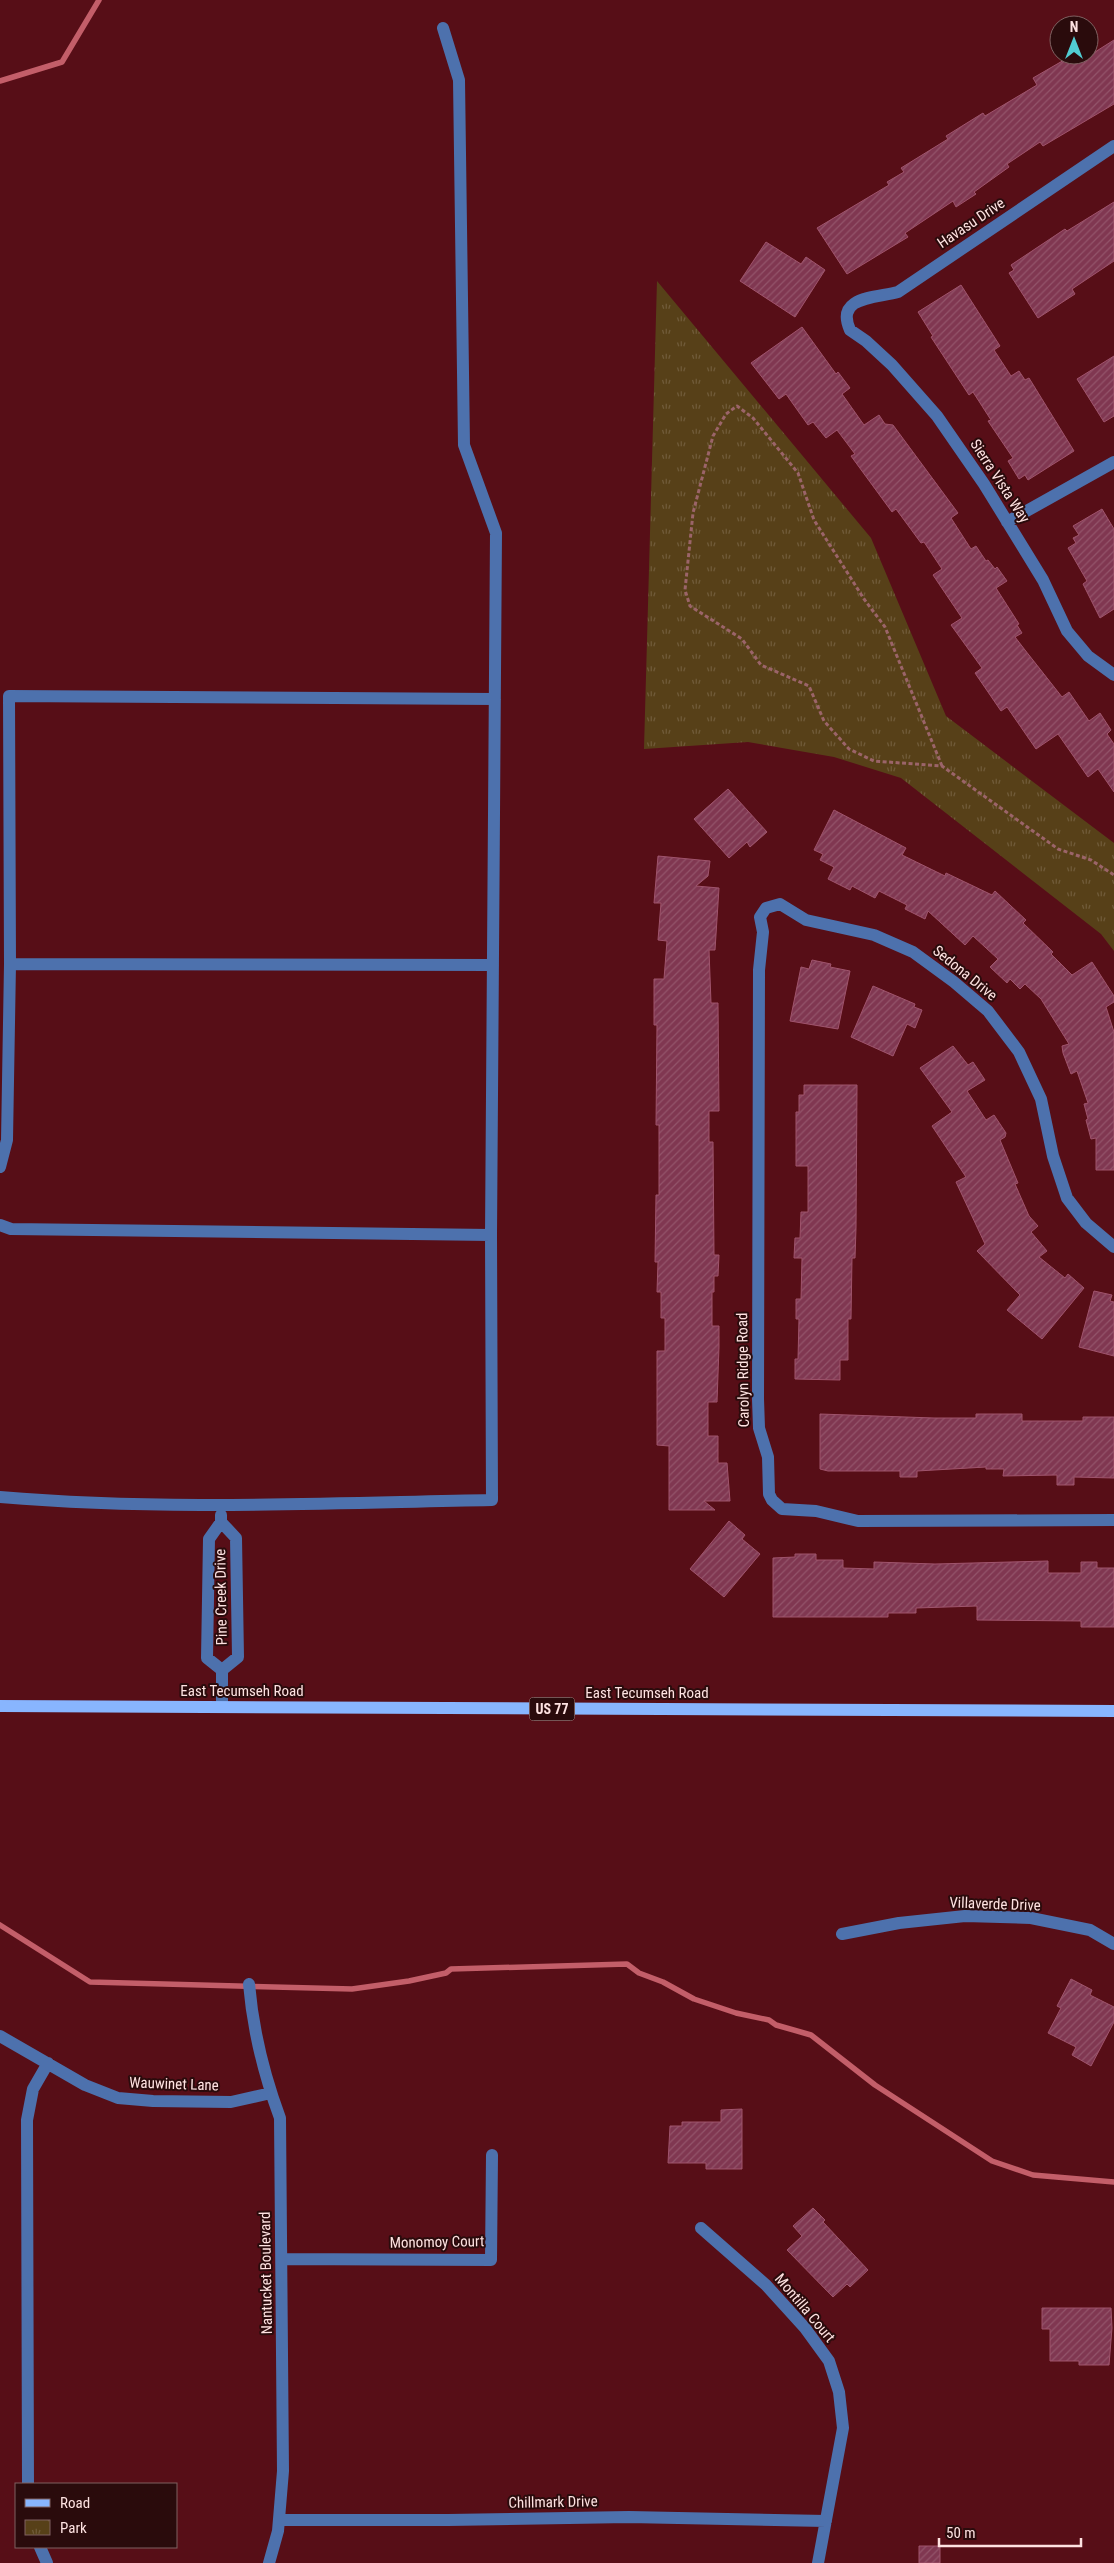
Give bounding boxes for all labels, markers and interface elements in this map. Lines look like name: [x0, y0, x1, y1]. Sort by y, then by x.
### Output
north arrow: [1049, 15, 1099, 65]
text: N: [1070, 19, 1078, 35]
street label: Havasu Drive: [934, 194, 1008, 252]
street label: Sierra Vista Way: [966, 436, 1034, 526]
street label: Sedona Drive: [929, 942, 1001, 1004]
street label: Carolyn Ridge Road: [733, 1312, 753, 1428]
street label: Pine Creek Drive: [211, 1549, 231, 1645]
street label: East Tecumseh Road: [180, 1682, 304, 1700]
street label: East Tecumseh Road: [585, 1684, 709, 1702]
road number: US 77: [530, 1698, 574, 1720]
street label: Villaverde Drive: [949, 1893, 1041, 1915]
street label: Wauwinet Lane: [129, 2073, 219, 2095]
street label: Nantucket Boulevard: [256, 2212, 276, 2334]
street label: Monomoy Court: [389, 2232, 485, 2252]
street label: Montilla Court: [771, 2270, 839, 2346]
legend: [15, 2483, 178, 2548]
street label: Chillmark Drive: [508, 2492, 598, 2512]
text: Road: [60, 2494, 90, 2512]
scale bar: [939, 2516, 1082, 2548]
text: Park: [60, 2519, 87, 2537]
text: 50 m: [946, 2524, 976, 2542]

